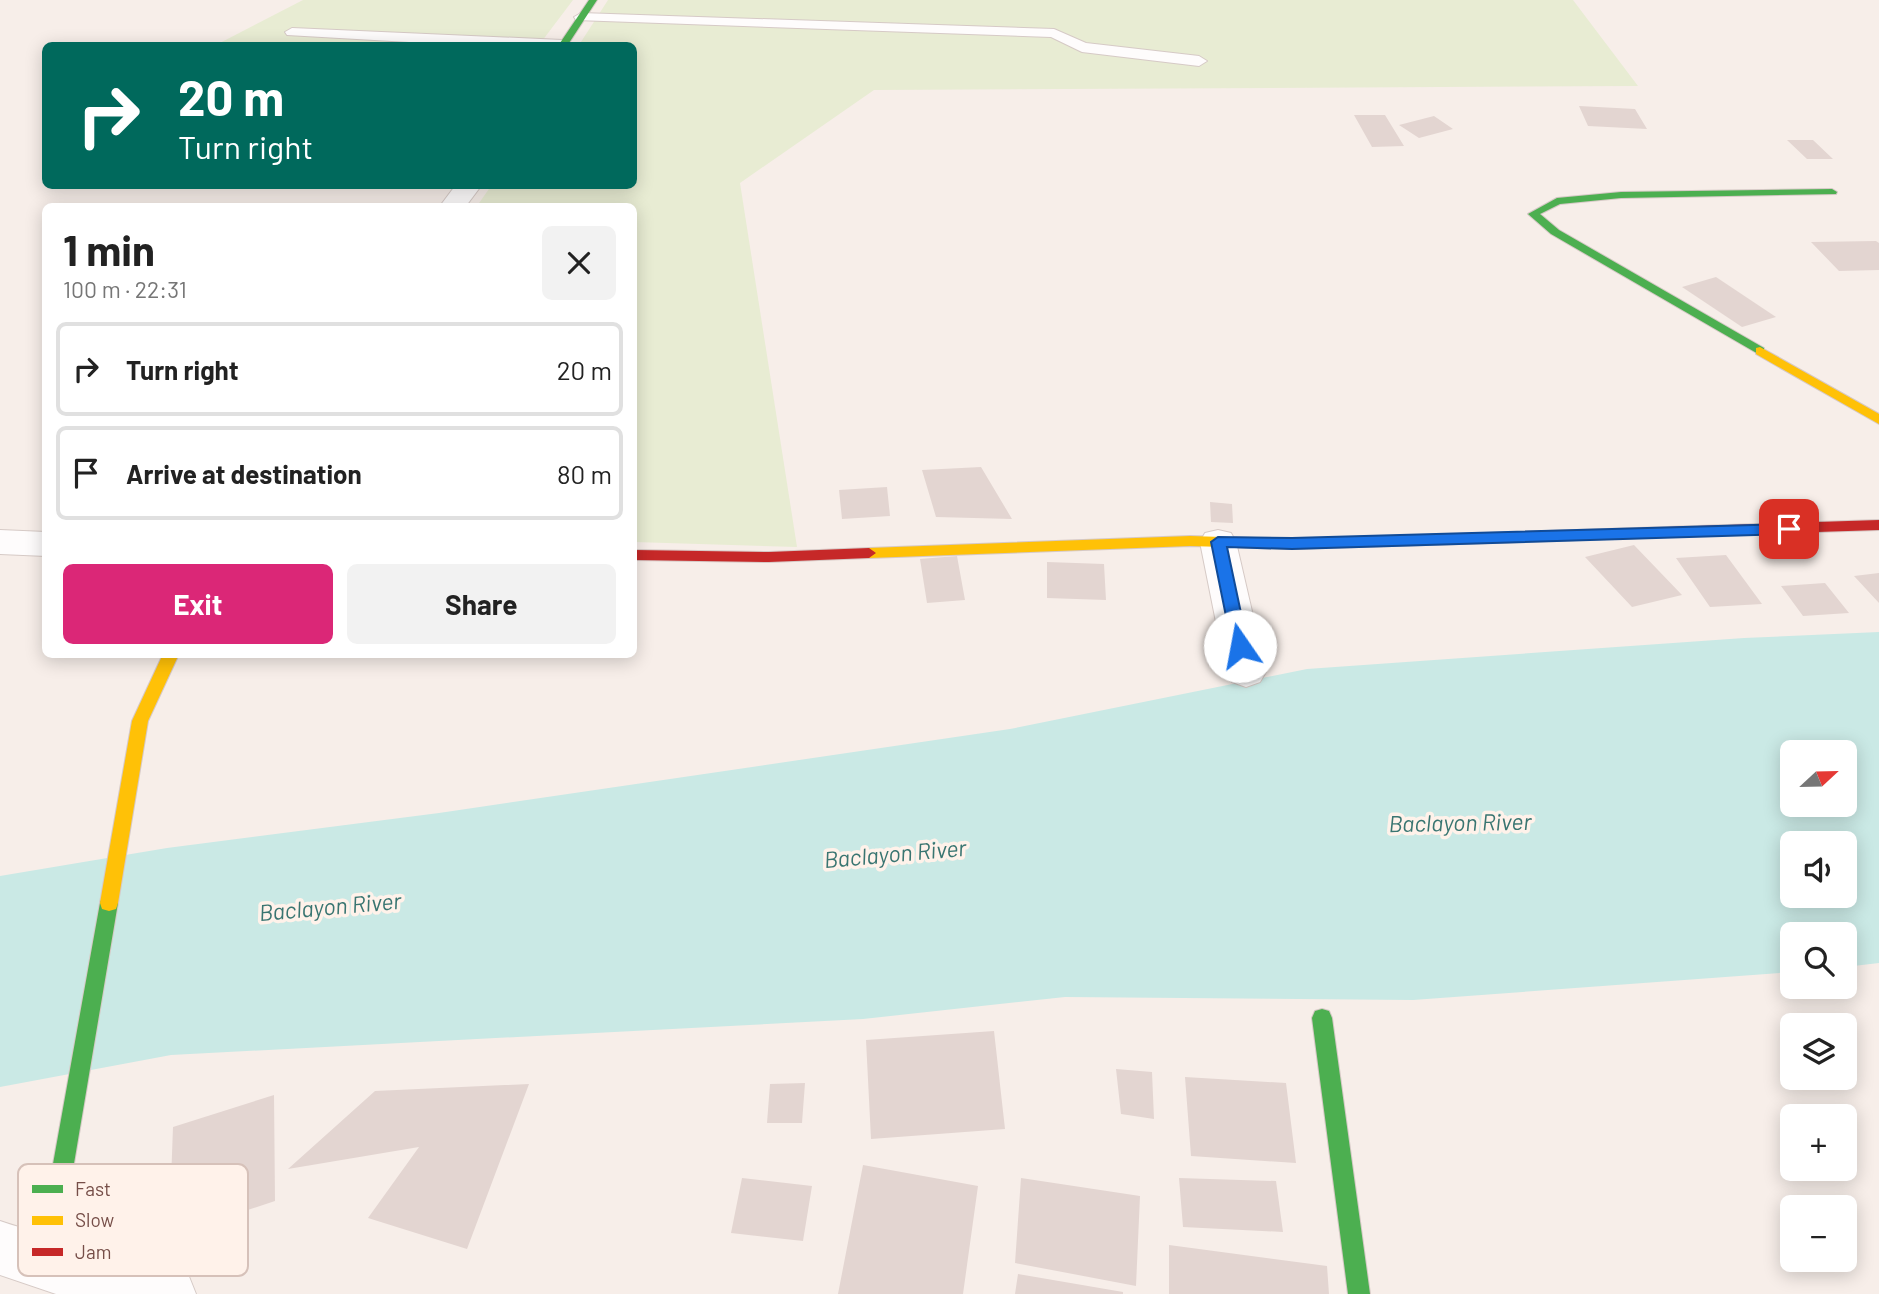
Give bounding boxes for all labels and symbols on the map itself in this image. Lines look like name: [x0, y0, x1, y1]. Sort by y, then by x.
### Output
pin: [1759, 499, 1819, 559]
position arrow: [1203, 609, 1277, 683]
north arrow: [1780, 740, 1857, 817]
water label: Baclayon River: [1388, 807, 1532, 837]
water label: Baclayon River: [823, 833, 968, 873]
water label: Baclayon River: [258, 886, 403, 926]
legend: [18, 1164, 248, 1276]
text: Fast: [75, 1177, 111, 1200]
text: Slow: [75, 1208, 114, 1231]
text: Jam: [75, 1240, 111, 1263]

